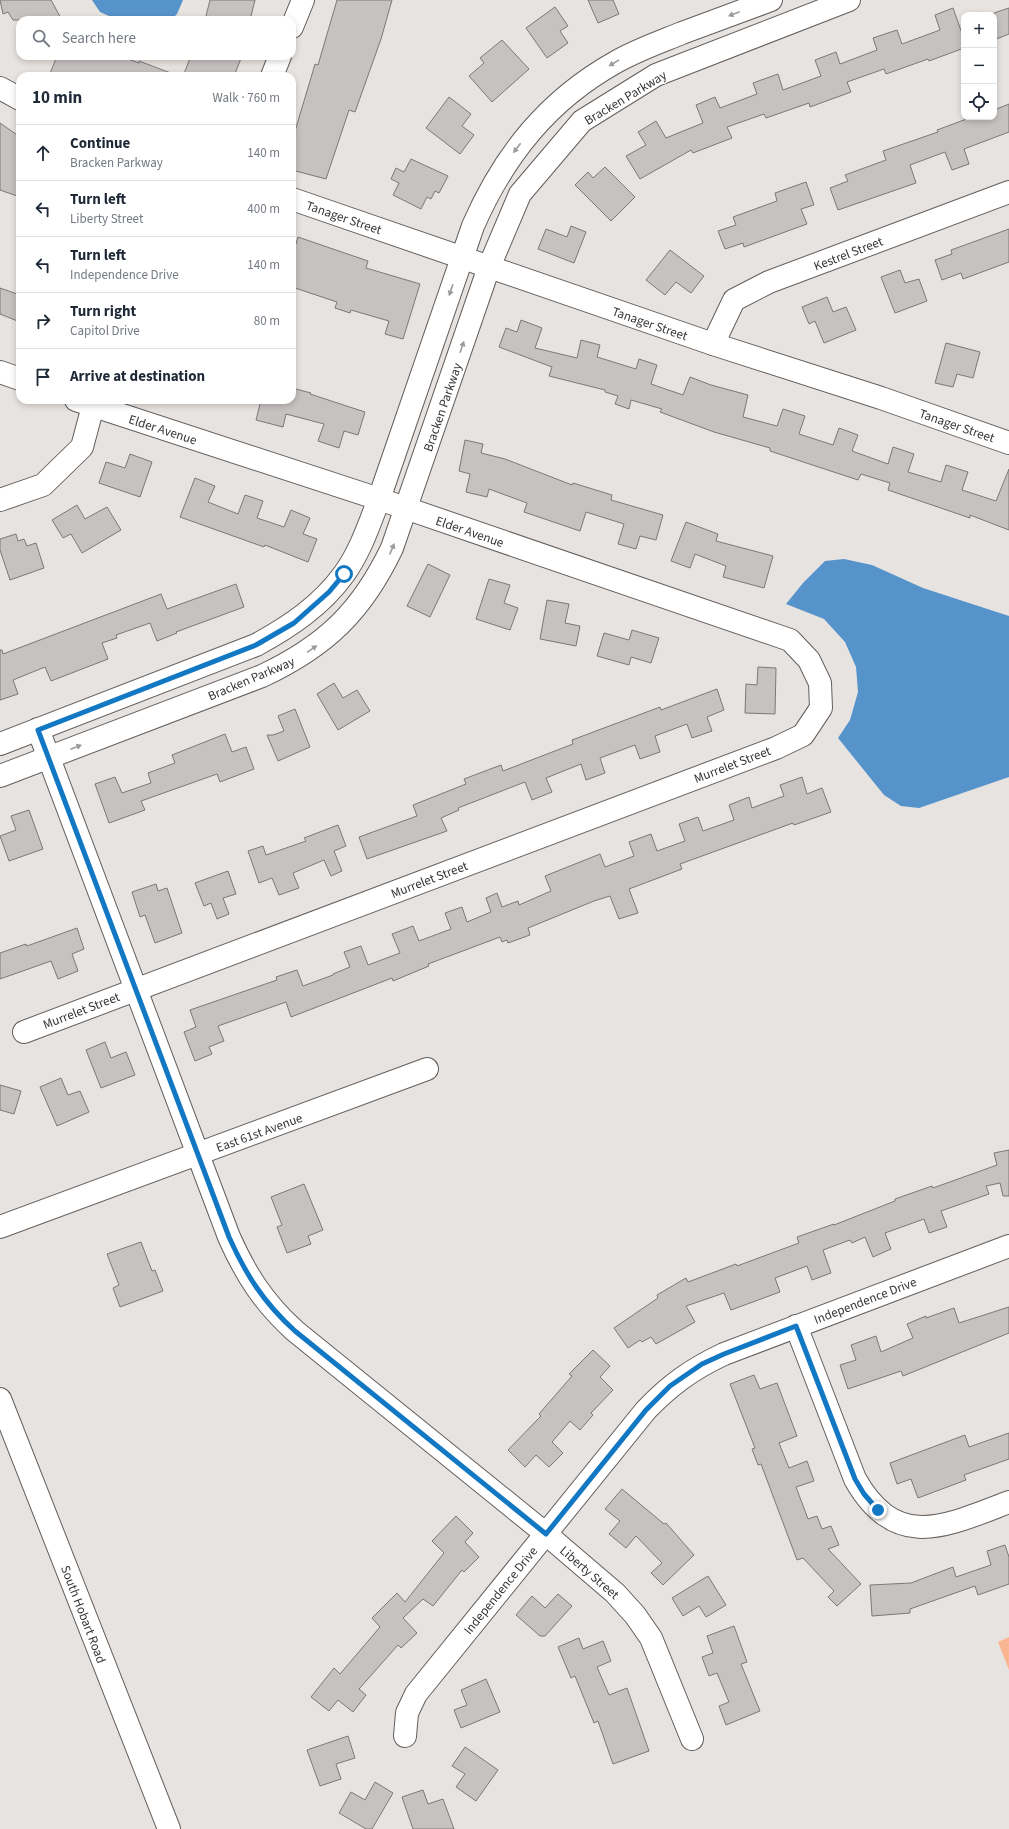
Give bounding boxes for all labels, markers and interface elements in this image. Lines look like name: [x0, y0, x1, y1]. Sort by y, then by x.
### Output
one-way arrow: [728, 11, 740, 17]
map controls: [961, 12, 997, 120]
button: +: [961, 12, 997, 48]
search box: [16, 16, 296, 60]
icon: search: [30, 27, 52, 49]
text: Search here: [62, 28, 136, 49]
button: −: [961, 48, 997, 84]
one-way arrow: [609, 59, 619, 67]
street label: Bracken Parkway: [581, 66, 670, 129]
button: locate: [961, 84, 997, 120]
text: 10 min: [32, 86, 82, 110]
text: Walk · 760 m: [212, 89, 280, 107]
text: Continue: [70, 133, 130, 154]
icon: ahead: [32, 142, 54, 164]
one-way arrow: [513, 142, 521, 153]
text: 140 m: [247, 144, 280, 162]
text: Bracken Parkway: [70, 154, 163, 172]
text: Turn left: [70, 189, 126, 210]
street label: Tanager Street: [304, 197, 384, 239]
icon: left: [32, 198, 54, 220]
text: 400 m: [247, 200, 280, 218]
text: Liberty Street: [70, 210, 143, 228]
street label: Kestrel Street: [811, 232, 886, 275]
text: Turn left: [70, 245, 126, 266]
icon: left: [32, 254, 54, 276]
text: 140 m: [247, 256, 280, 274]
text: Independence Drive: [70, 266, 179, 284]
one-way arrow: [447, 285, 453, 297]
text: Turn right: [70, 301, 136, 322]
street label: Tanager Street: [610, 303, 690, 345]
icon: right: [32, 310, 54, 332]
text: 80 m: [254, 312, 280, 330]
text: Capitol Drive: [70, 322, 140, 340]
one-way arrow: [459, 340, 465, 352]
street label: Bracken Parkway: [419, 361, 467, 454]
icon: arrive: [32, 366, 54, 388]
text: Arrive at destination: [70, 366, 205, 387]
street label: Tanager Street: [917, 405, 997, 447]
street label: Elder Avenue: [126, 410, 199, 449]
street label: Elder Avenue: [433, 512, 506, 552]
one-way arrow: [389, 542, 395, 554]
route start: [335, 565, 353, 583]
one-way arrow: [306, 645, 317, 653]
street label: Bracken Parkway: [205, 653, 298, 705]
street label: Murrelet Street: [691, 742, 774, 788]
one-way arrow: [70, 743, 82, 749]
street label: Murrelet Street: [388, 857, 471, 903]
street label: Murrelet Street: [40, 988, 123, 1034]
street label: East 61st Avenue: [214, 1109, 305, 1157]
street label: Independence Drive: [811, 1273, 919, 1329]
route end: [869, 1501, 887, 1519]
street label: Liberty Street: [556, 1542, 623, 1604]
street label: Independence Drive: [460, 1543, 542, 1639]
street label: South Hobart Road: [56, 1563, 110, 1666]

